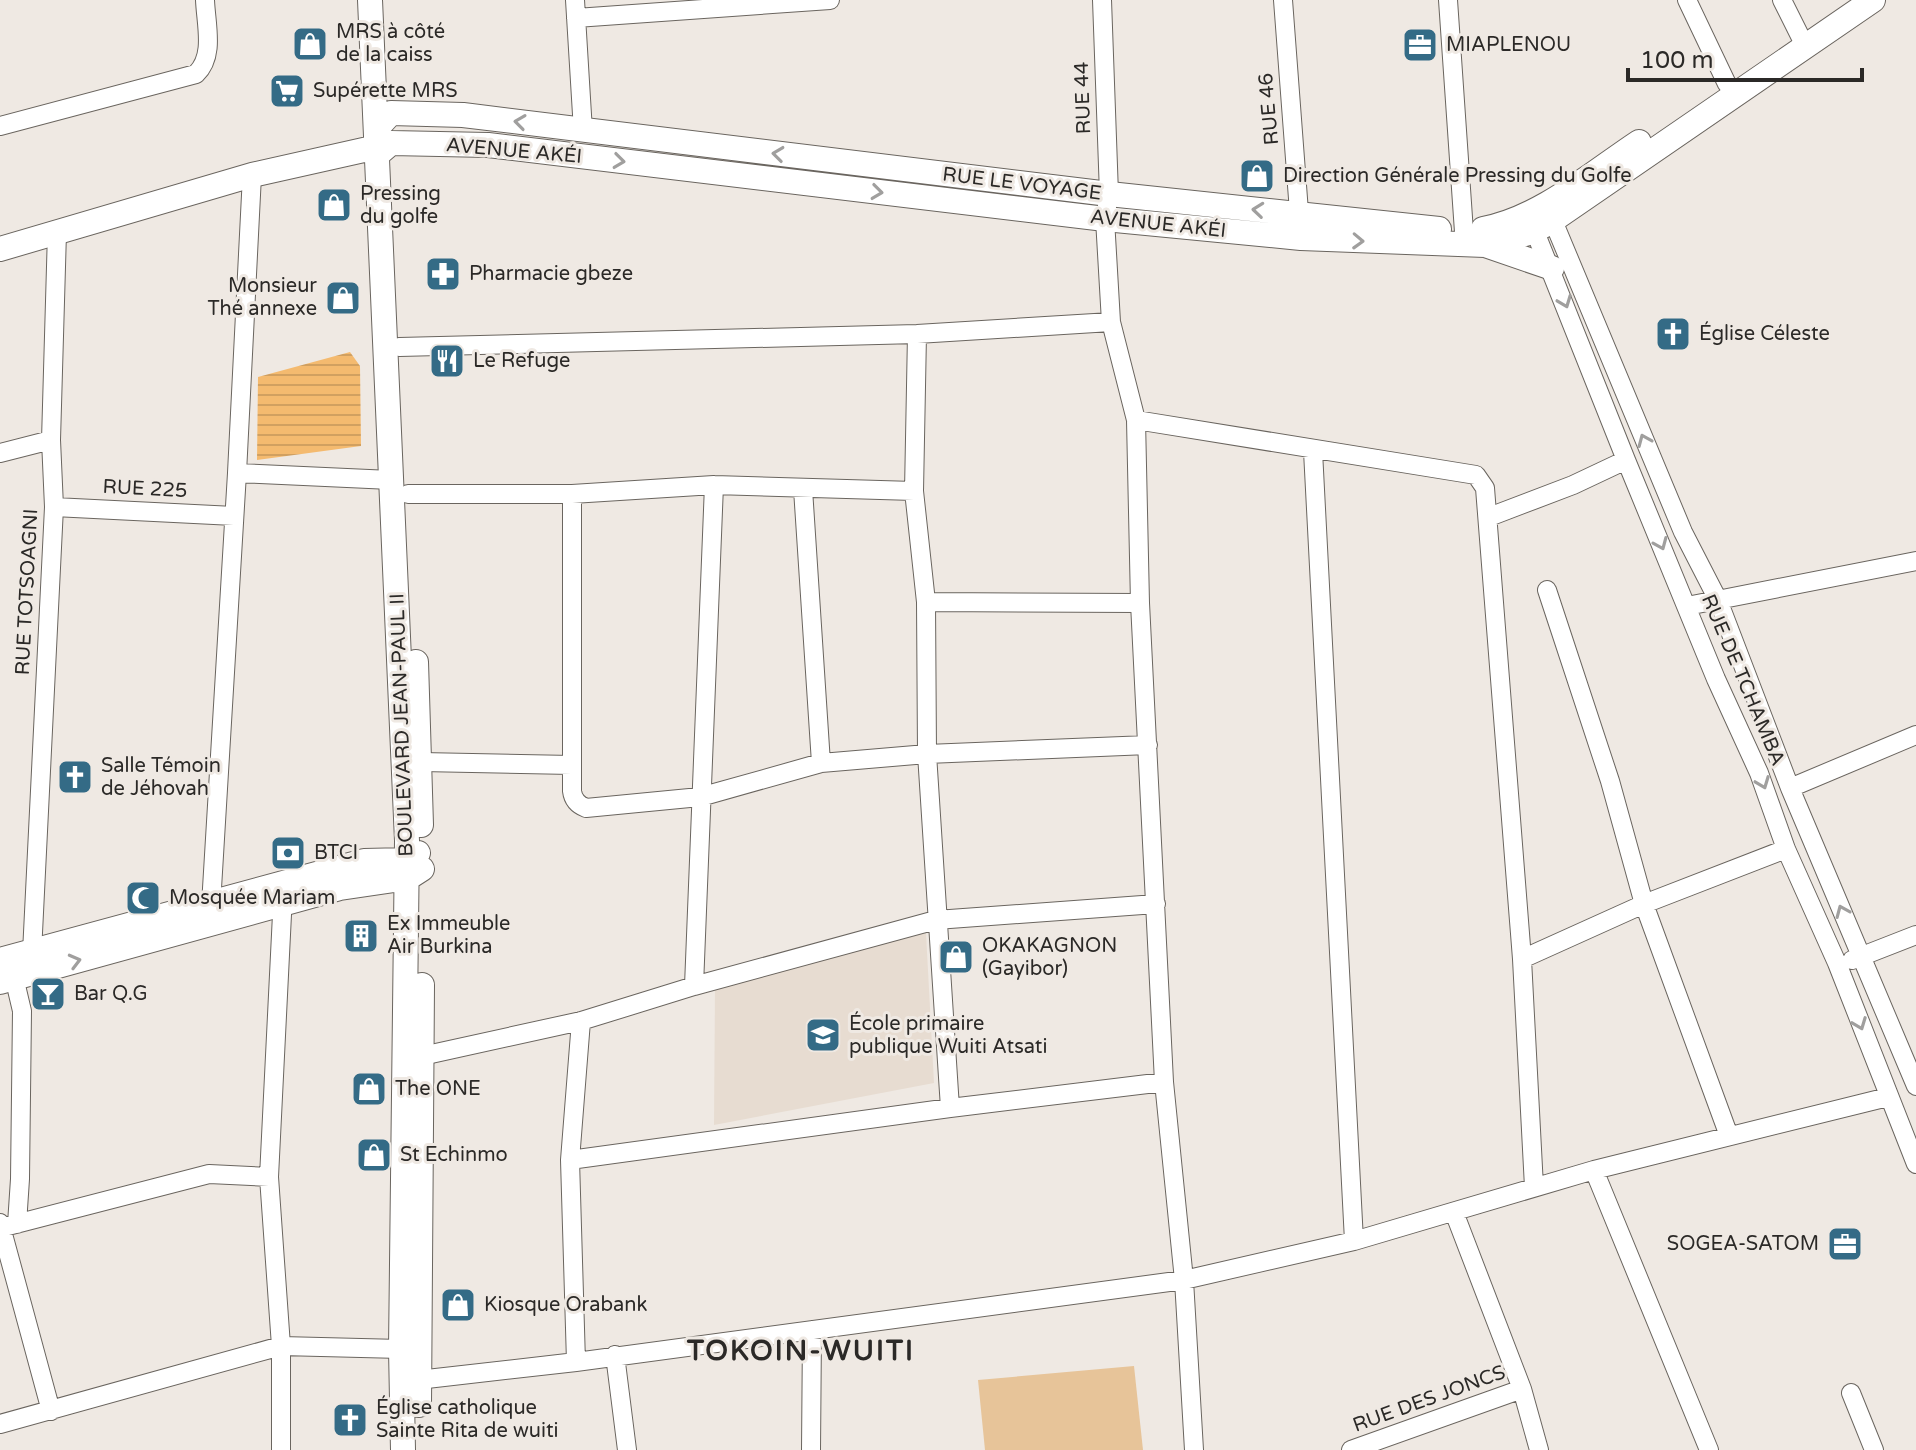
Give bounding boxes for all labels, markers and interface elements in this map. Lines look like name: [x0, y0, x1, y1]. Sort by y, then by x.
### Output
place label: MRS à côté de la caiss: [336, 20, 445, 67]
shop icon: MRS à côté de la caiss: [291, 25, 329, 63]
office icon: MIAPLENOU: [1401, 26, 1439, 64]
scale bar: [1628, 32, 1862, 82]
place label: MIAPLENOU: [1446, 33, 1571, 57]
text: 100 m: [1640, 46, 1714, 75]
street label: RUE 44: [1070, 61, 1096, 135]
supermarket icon: Supérette MRS: [268, 72, 306, 110]
street label: RUE 46: [1254, 72, 1284, 146]
place label: Supérette MRS: [313, 79, 457, 103]
one-way arrow: [513, 114, 527, 131]
street label: AVENUE AKÉI: [445, 132, 583, 169]
one-way arrow: [771, 146, 785, 163]
one-way arrow: [613, 152, 626, 169]
shop icon: Direction Générale Pressing du Golfe: [1238, 157, 1276, 195]
street label: RUE LE VOYAGE: [941, 162, 1103, 206]
place label: Direction Générale Pressing du Golfe: [1283, 164, 1631, 188]
place label: Pressing du golfe: [360, 182, 441, 229]
one-way arrow: [870, 183, 884, 200]
shop icon: Pressing du golfe: [315, 186, 353, 224]
one-way arrow: [1251, 202, 1264, 219]
street label: AVENUE AKÉI: [1089, 204, 1227, 243]
one-way arrow: [1352, 232, 1365, 249]
pharmacy icon: Pharmacie gbeze: [424, 255, 462, 293]
place label: Pharmacie gbeze: [469, 262, 633, 286]
place label: Monsieur Thé annexe: [208, 274, 317, 321]
shop icon: Monsieur Thé annexe: [324, 279, 362, 317]
one-way arrow: [1555, 294, 1572, 308]
church icon: Église Céleste: [1654, 315, 1692, 353]
place label: Église Céleste: [1699, 321, 1830, 346]
restaurant icon: Le Refuge: [428, 342, 466, 380]
place label: Le Refuge: [473, 349, 570, 373]
one-way arrow: [1637, 434, 1653, 448]
street label: RUE 225: [102, 475, 188, 503]
street label: RUE TOTSOAGNI: [11, 508, 43, 676]
one-way arrow: [1652, 536, 1668, 550]
street label: RUE DE TCHAMBA: [1696, 591, 1790, 769]
street label: BOULEVARD JEAN-PAUL II: [385, 593, 419, 857]
place label: Salle Témoin de Jéhovah: [101, 754, 221, 801]
church icon: Salle Témoin de Jéhovah: [56, 758, 94, 796]
one-way arrow: [1753, 775, 1770, 789]
bank icon: BTCI: [269, 834, 307, 872]
place label: BTCI: [314, 841, 358, 865]
mosque icon: Mosquée Mariam: [124, 879, 162, 917]
place label: Mosquée Mariam: [169, 886, 335, 910]
one-way arrow: [1836, 905, 1852, 919]
place label: Ex Immeuble Air Burkina: [387, 912, 510, 959]
building icon: Ex Immeuble Air Burkina: [342, 917, 380, 955]
place label: OKAKAGNON (Gayibor): [982, 934, 1117, 981]
shop icon: OKAKAGNON (Gayibor): [937, 938, 975, 976]
one-way arrow: [68, 953, 82, 970]
bar icon: Bar Q.G: [29, 975, 67, 1013]
place label: Bar Q.G: [74, 982, 148, 1006]
place label: École primaire publique Wuiti Atsati: [849, 1011, 1047, 1059]
school or university icon: École primaire publique Wuiti Atsati: [804, 1016, 842, 1054]
one-way arrow: [1850, 1016, 1867, 1030]
shop icon: The ONE: [350, 1070, 388, 1108]
place label: The ONE: [395, 1077, 481, 1101]
shop icon: St Echinmo: [355, 1136, 393, 1174]
place label: St Echinmo: [400, 1143, 508, 1167]
office icon: SOGEA-SATOM: [1826, 1225, 1864, 1263]
place label: SOGEA-SATOM: [1667, 1232, 1819, 1256]
shop icon: Kiosque Orabank: [439, 1286, 477, 1324]
place label: Kiosque Orabank: [484, 1293, 647, 1317]
district label: TOKOIN-WUITI: [686, 1334, 915, 1368]
street label: RUE DES JONCS: [1349, 1360, 1509, 1438]
place label: Église catholique Sainte Rita de wuiti: [376, 1395, 559, 1443]
church icon: Église catholique Sainte Rita de wuiti: [331, 1401, 369, 1439]

